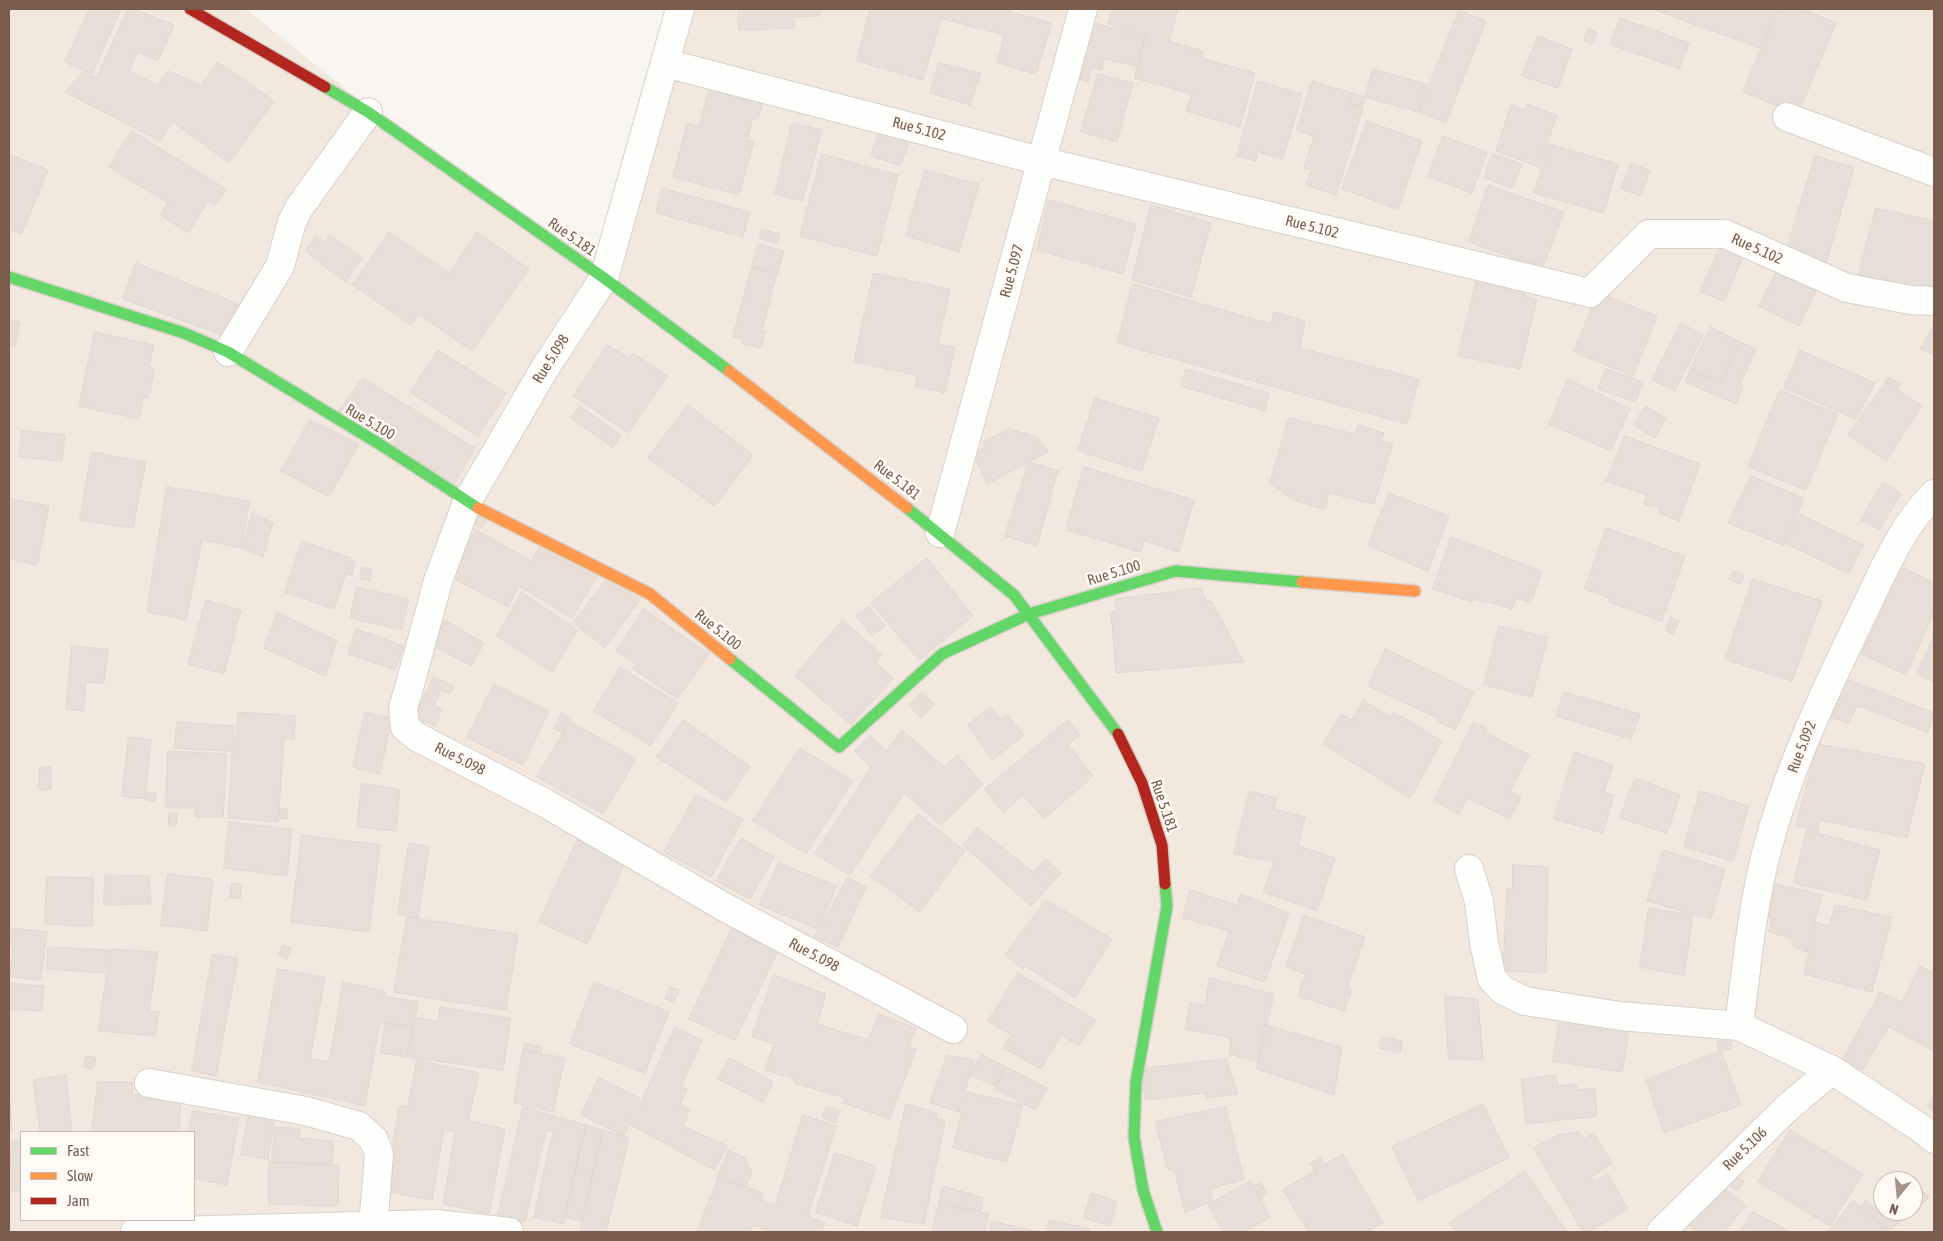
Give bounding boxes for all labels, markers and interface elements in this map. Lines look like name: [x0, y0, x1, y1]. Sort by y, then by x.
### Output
street label: Rue 5.102: [890, 113, 948, 145]
street label: Rue 5.102: [1283, 212, 1341, 242]
street label: Rue 5.181: [545, 214, 599, 260]
street label: Rue 5.102: [1728, 230, 1786, 268]
street label: Rue 5.097: [996, 242, 1028, 300]
street label: Rue 5.098: [529, 331, 573, 387]
street label: Rue 5.100: [342, 400, 398, 444]
street label: Rue 5.181: [870, 456, 924, 504]
street label: Rue 5.100: [1085, 556, 1143, 590]
street label: Rue 5.100: [691, 606, 745, 654]
street label: Rue 5.092: [1784, 718, 1820, 776]
street label: Rue 5.098: [432, 739, 488, 779]
street label: Rue 5.181: [1147, 777, 1181, 835]
street label: Rue 5.098: [786, 934, 842, 976]
street label: Rue 5.106: [1719, 1124, 1771, 1174]
legend: [20, 1131, 195, 1221]
text: Fast: [67, 1142, 89, 1159]
text: Slow: [67, 1167, 93, 1184]
north arrow: [1873, 1171, 1923, 1221]
text: Jam: [67, 1192, 90, 1209]
text: N: [1888, 1201, 1900, 1218]

